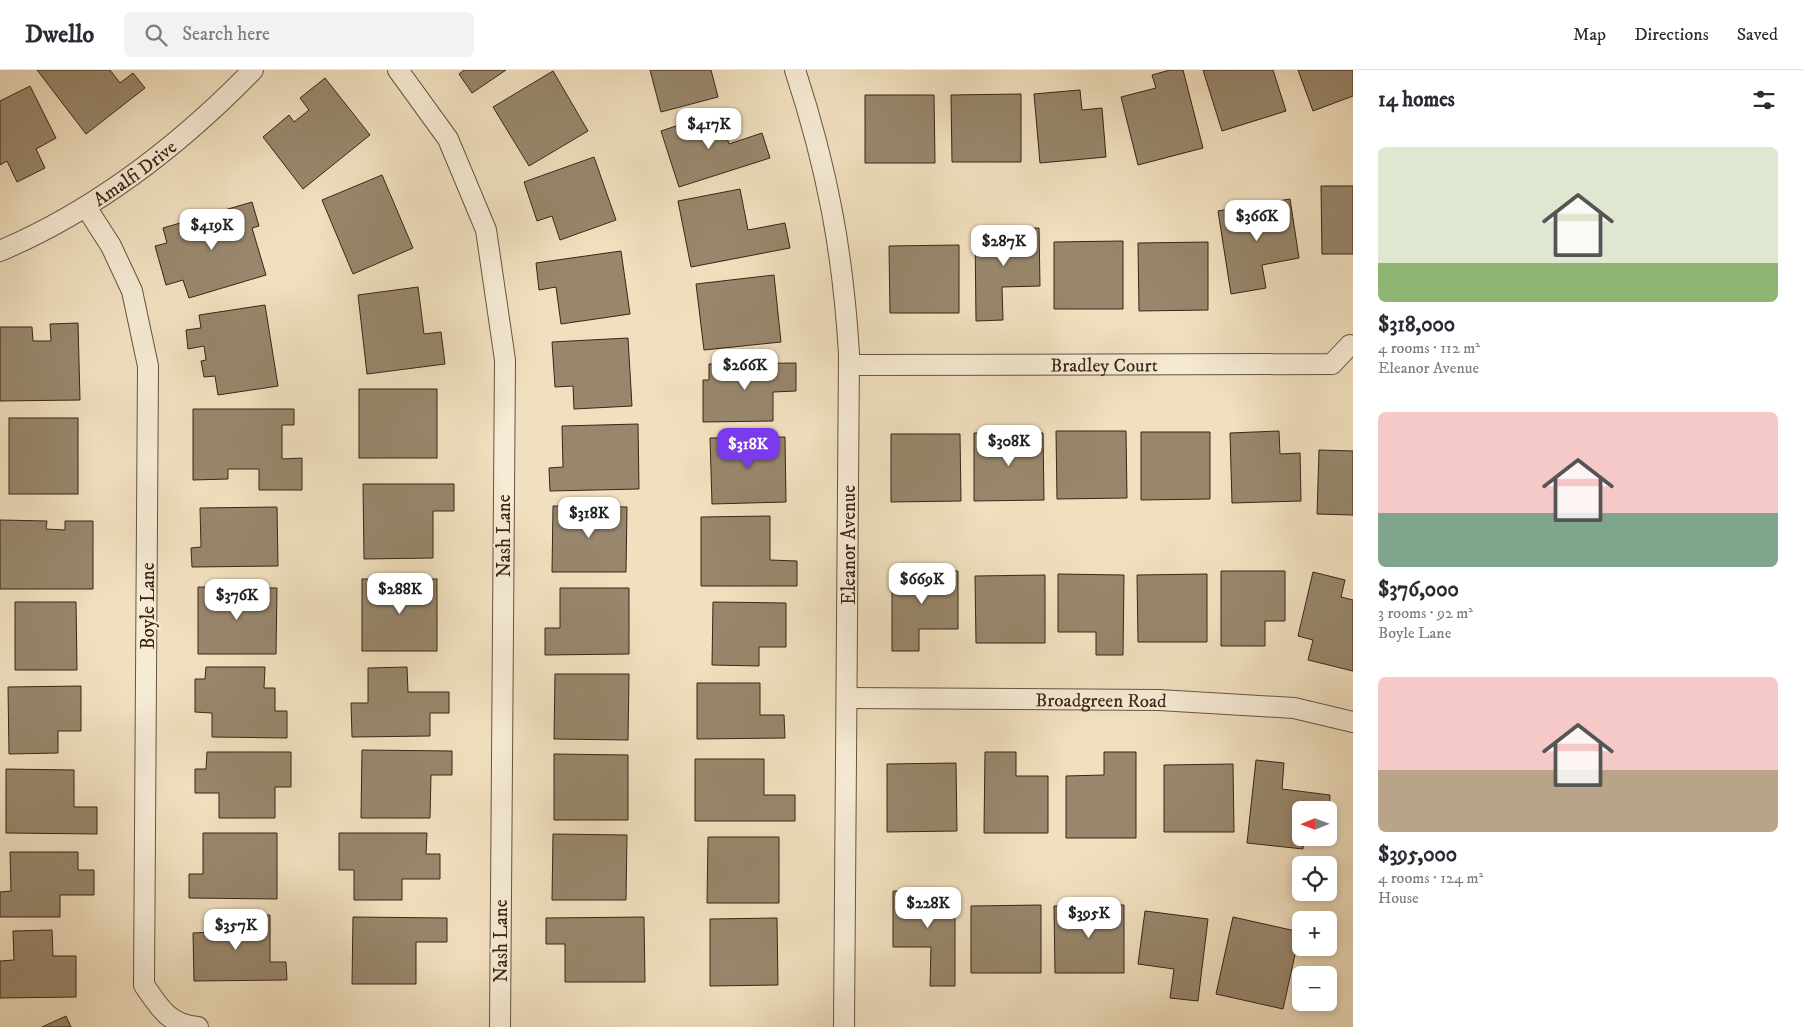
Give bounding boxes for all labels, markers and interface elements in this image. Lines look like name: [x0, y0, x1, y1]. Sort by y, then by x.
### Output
search box: [124, 12, 474, 57]
text: Dwello: [25, 20, 94, 50]
icon: search: [142, 21, 170, 49]
text: Search here: [182, 23, 270, 46]
text: Map: [1573, 24, 1606, 46]
text: Directions: [1634, 24, 1709, 46]
text: Saved: [1737, 24, 1778, 46]
icon: filters: [1750, 86, 1778, 114]
text: 14 homes: [1378, 87, 1455, 113]
pin: $417K: [674, 108, 744, 150]
text: $417K: [687, 114, 731, 134]
street label: Amalfi Drive: [89, 136, 182, 212]
icon: home: [1533, 180, 1623, 270]
pin: $366K: [1222, 200, 1292, 242]
text: $366K: [1236, 206, 1278, 226]
pin: $419K: [177, 208, 247, 251]
text: $419K: [191, 215, 234, 235]
pin: $287K: [969, 224, 1039, 267]
text: $287K: [982, 231, 1026, 251]
text: $318,000: [1378, 312, 1455, 338]
text: 4 rooms · 112 m²: [1378, 338, 1480, 358]
pin: $266K: [710, 348, 780, 391]
street label: Bradley Court: [1050, 354, 1158, 378]
text: $266K: [723, 355, 767, 375]
text: Eleanor Avenue: [1378, 358, 1479, 378]
pin: $308K: [974, 424, 1044, 467]
pin: $318K: [713, 428, 783, 470]
text: $308K: [988, 431, 1030, 451]
text: $318K: [728, 434, 768, 454]
icon: home: [1533, 445, 1623, 535]
street label: Eleanor Avenue: [838, 485, 861, 605]
street label: Nash Lane: [493, 494, 516, 578]
pin: $318K: [554, 496, 624, 539]
text: $318K: [569, 503, 609, 523]
street label: Boyle Lane: [137, 562, 160, 650]
pin: $669K: [887, 562, 957, 605]
text: $669K: [900, 569, 944, 589]
pin: $288K: [365, 572, 435, 615]
text: $376,000: [1378, 577, 1459, 603]
pin: $376K: [202, 578, 272, 621]
text: $288K: [378, 579, 422, 599]
text: $376K: [216, 585, 258, 605]
text: 3 rooms · 92 m²: [1378, 603, 1473, 623]
text: Boyle Lane: [1378, 623, 1451, 643]
street label: Broadgreen Road: [1035, 689, 1168, 713]
icon: home: [1533, 710, 1623, 800]
north arrow: [1292, 801, 1338, 846]
map controls: [1292, 801, 1337, 1011]
text: $395,000: [1378, 842, 1457, 868]
button: locate: [1292, 856, 1337, 901]
text: 4 rooms · 124 m²: [1378, 868, 1483, 888]
pin: $228K: [893, 886, 963, 929]
text: House: [1378, 888, 1419, 908]
text: $228K: [906, 893, 950, 913]
pin: $395K: [1054, 896, 1124, 939]
street label: Nash Lane: [490, 899, 513, 983]
text: $395K: [1068, 903, 1110, 923]
pin: $357K: [201, 908, 271, 951]
button: +: [1292, 911, 1337, 956]
text: $357K: [215, 915, 257, 935]
button: −: [1292, 966, 1337, 1011]

